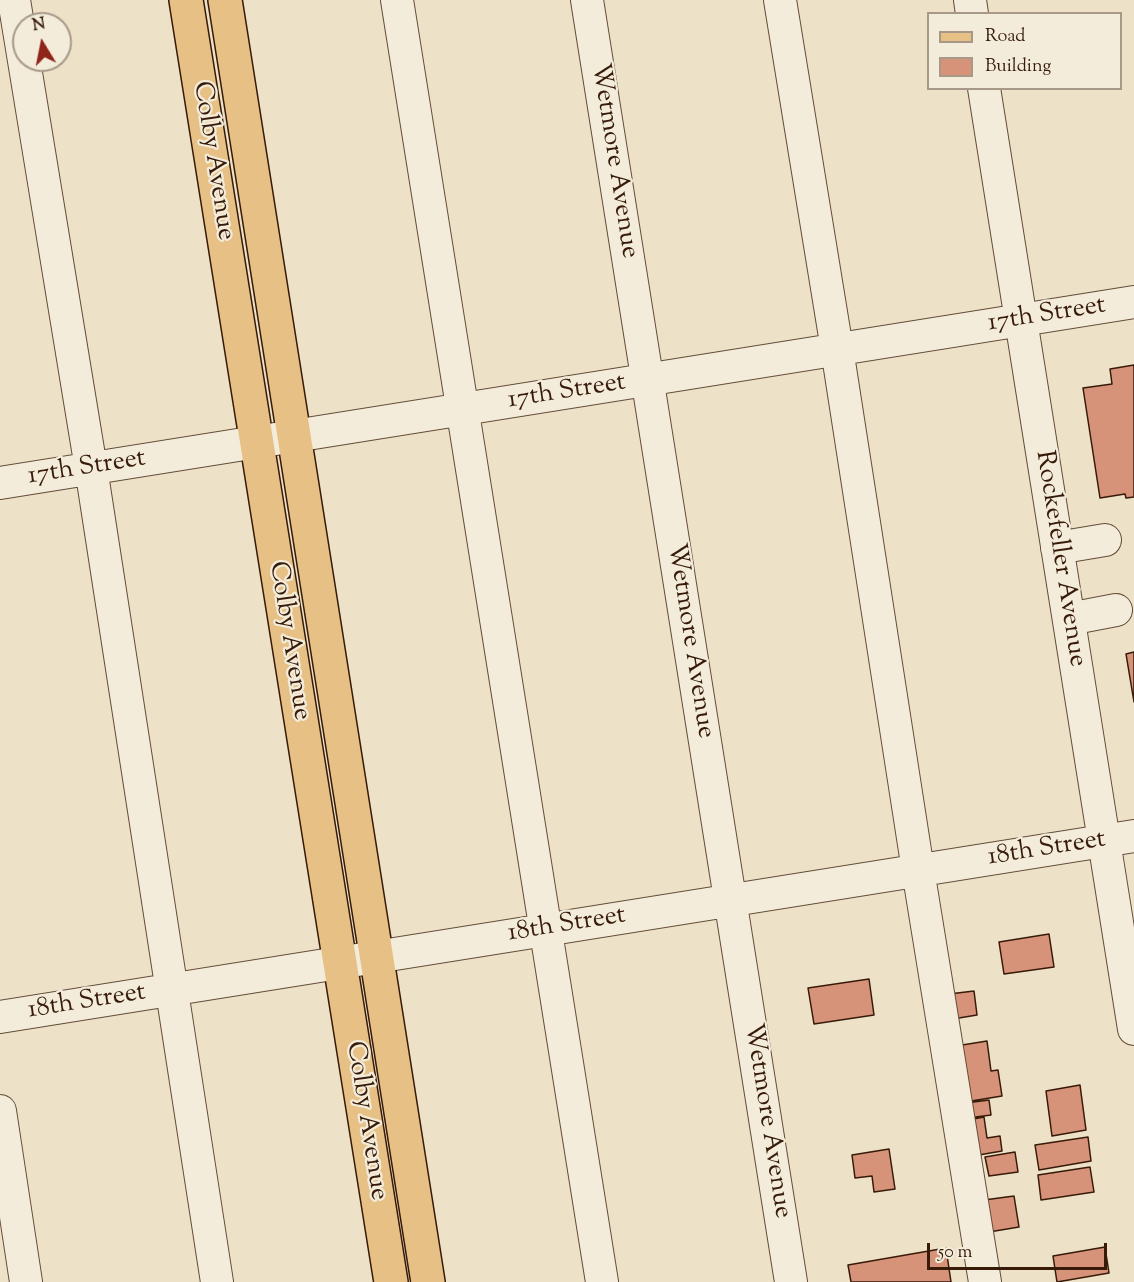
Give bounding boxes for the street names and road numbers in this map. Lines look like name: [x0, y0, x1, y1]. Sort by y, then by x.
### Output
street label: Wetmore Avenue: [582, 61, 644, 261]
street label: Colby Avenue: [184, 79, 240, 243]
street label: 17th Street: [986, 291, 1108, 341]
street label: 17th Street: [506, 368, 628, 418]
street label: 17th Street: [26, 444, 148, 494]
street label: Rockefeller Avenue: [1027, 449, 1091, 669]
street label: Wetmore Avenue: [658, 541, 720, 741]
street label: Colby Avenue: [260, 559, 316, 723]
street label: 18th Street: [986, 825, 1108, 875]
street label: 18th Street: [506, 901, 628, 951]
street label: 18th Street: [26, 978, 148, 1028]
street label: Wetmore Avenue: [735, 1021, 797, 1221]
street label: Colby Avenue: [337, 1039, 393, 1203]

